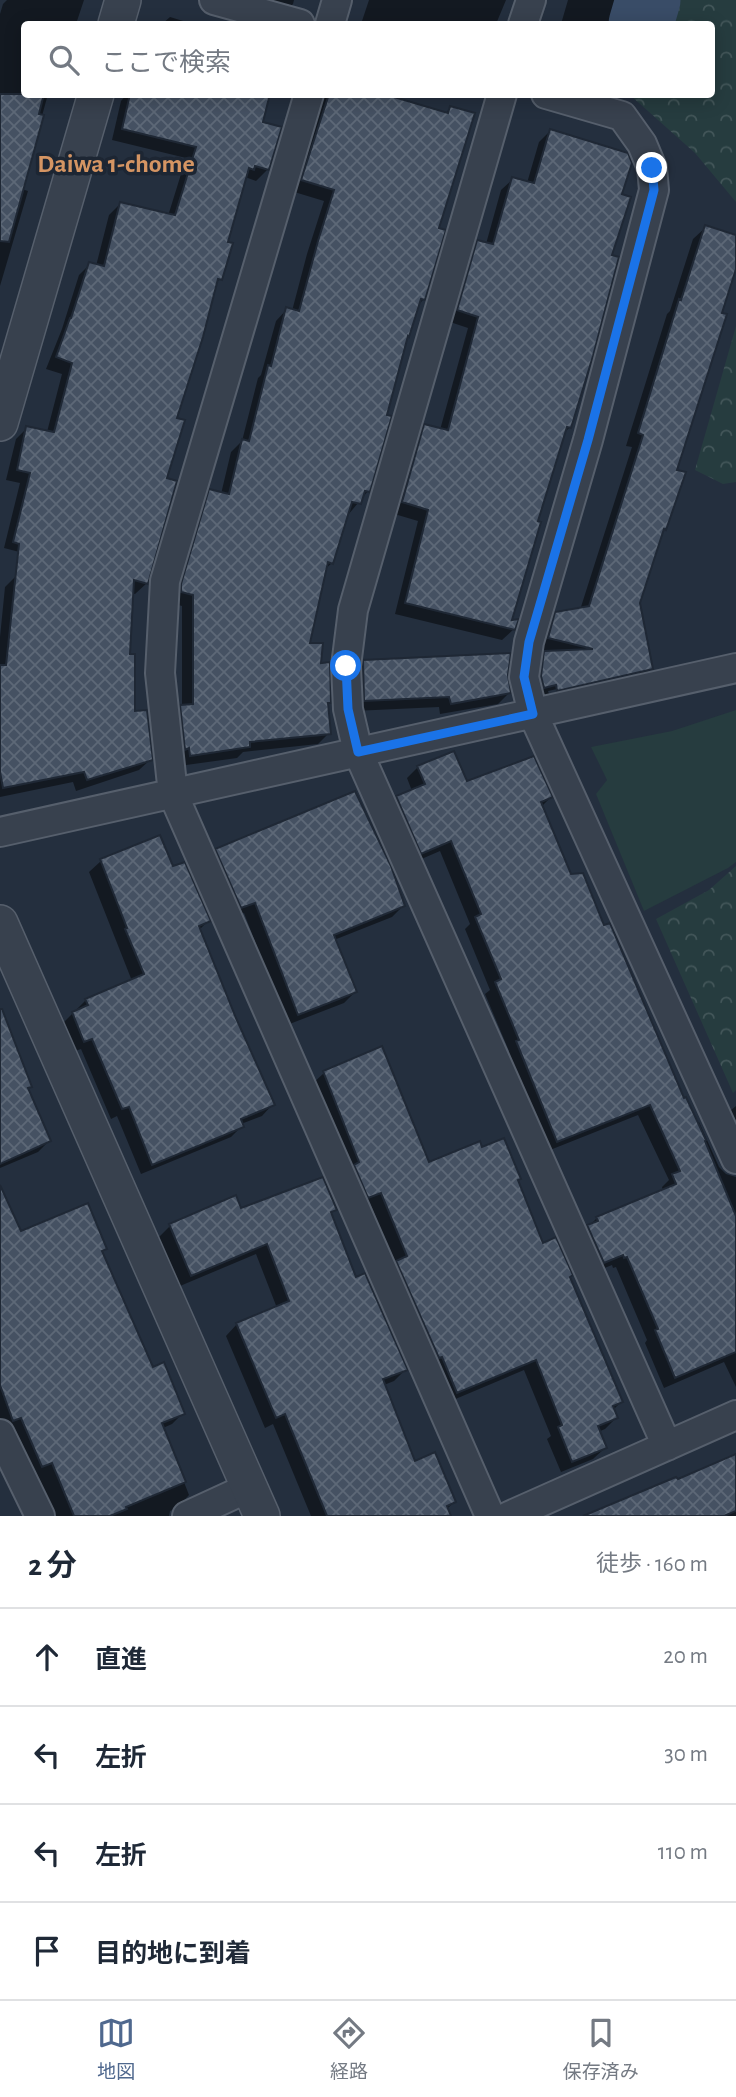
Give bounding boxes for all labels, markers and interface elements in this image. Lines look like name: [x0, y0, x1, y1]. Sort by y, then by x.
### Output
search box: [21, 21, 715, 98]
icon: search: [45, 41, 83, 79]
text: ここで検索: [101, 50, 231, 76]
district label: Daiwa 1-chome: [37, 151, 195, 177]
route end: [636, 152, 667, 183]
route start: [330, 650, 361, 681]
text: 2 分: [28, 1551, 77, 1581]
text: 徒歩 · 160 m: [596, 1553, 708, 1576]
icon: ahead: [28, 1638, 66, 1676]
text: 20 m: [663, 1645, 708, 1668]
text: 直進: [95, 1647, 147, 1673]
icon: left: [28, 1736, 66, 1774]
text: 30 m: [664, 1743, 708, 1766]
text: 左折: [95, 1745, 147, 1771]
icon: left: [28, 1834, 66, 1872]
text: 110 m: [658, 1841, 708, 1864]
text: 左折: [95, 1843, 147, 1869]
icon: arrive: [28, 1932, 66, 1970]
text: 目的地に到着: [95, 1941, 251, 1967]
tab: 地図: [97, 2014, 135, 2084]
tab: 経路: [330, 2014, 368, 2084]
tab: 保存済み: [563, 2014, 639, 2084]

